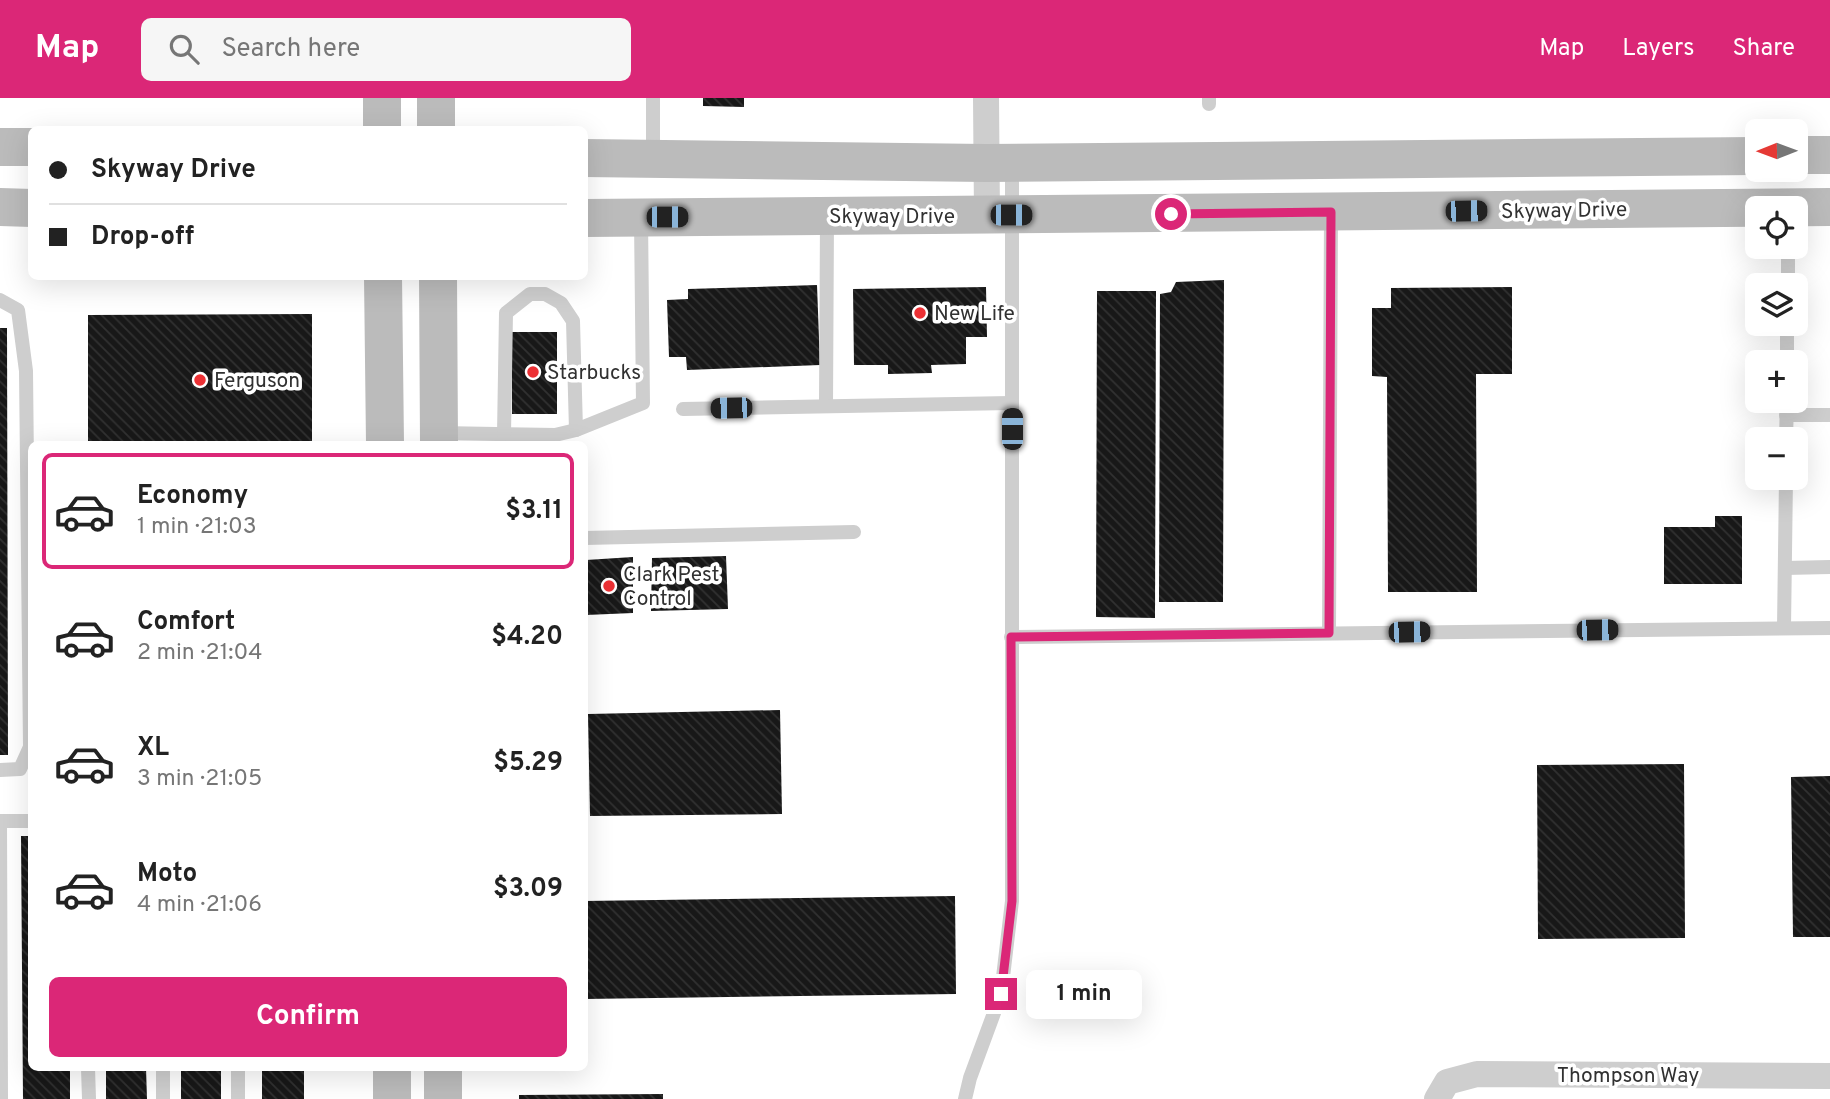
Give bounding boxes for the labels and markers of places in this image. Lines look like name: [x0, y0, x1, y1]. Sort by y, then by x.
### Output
place label: New Life: [934, 301, 1015, 328]
marker: New Life: [912, 305, 928, 321]
place label: Starbucks: [547, 360, 641, 387]
marker: Starbucks: [525, 364, 541, 380]
place label: Ferguson: [214, 368, 300, 395]
marker: Ferguson: [192, 372, 208, 388]
place label: Clark Pest Control: [623, 562, 720, 613]
marker: Clark Pest Control: [601, 578, 617, 594]

